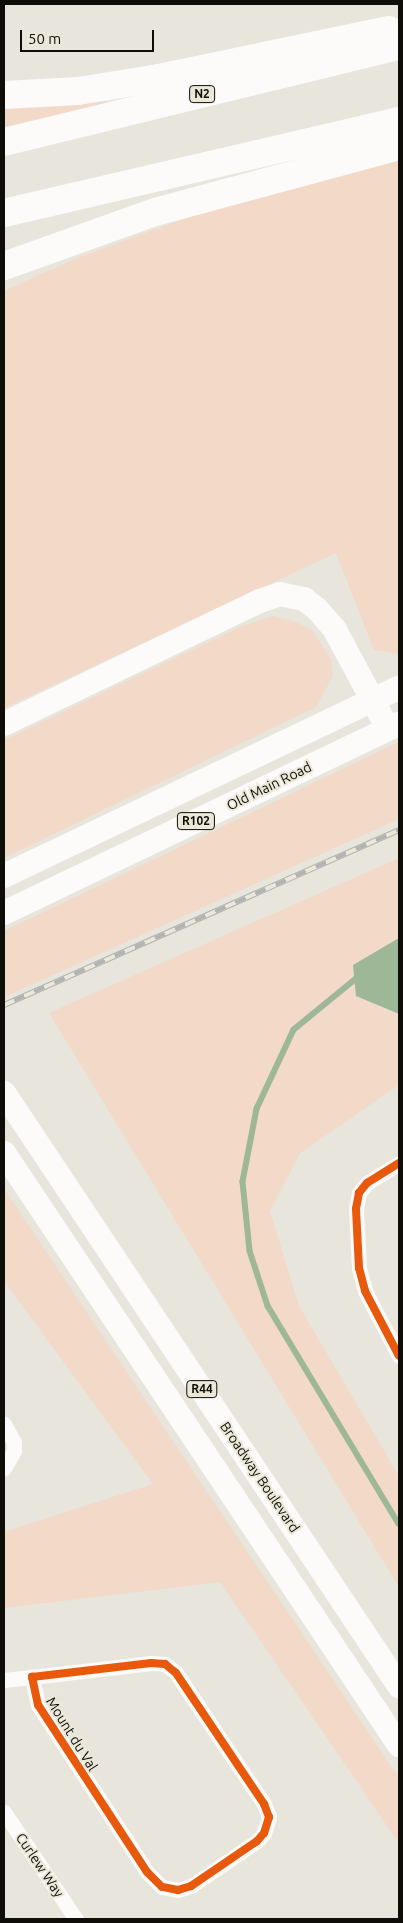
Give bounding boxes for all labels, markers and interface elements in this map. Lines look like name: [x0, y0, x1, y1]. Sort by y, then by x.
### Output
scale bar: [22, 20, 156, 52]
text: 50 m: [28, 30, 61, 47]
road number: N2: [188, 85, 216, 104]
street label: Old Main Road: [224, 758, 314, 814]
road number: R102: [176, 811, 216, 830]
road number: R44: [186, 1380, 218, 1398]
street label: Broadway Boulevard: [217, 1419, 303, 1535]
street label: Mount du Val: [43, 1694, 101, 1774]
street label: Curlew Way: [12, 1830, 68, 1900]

